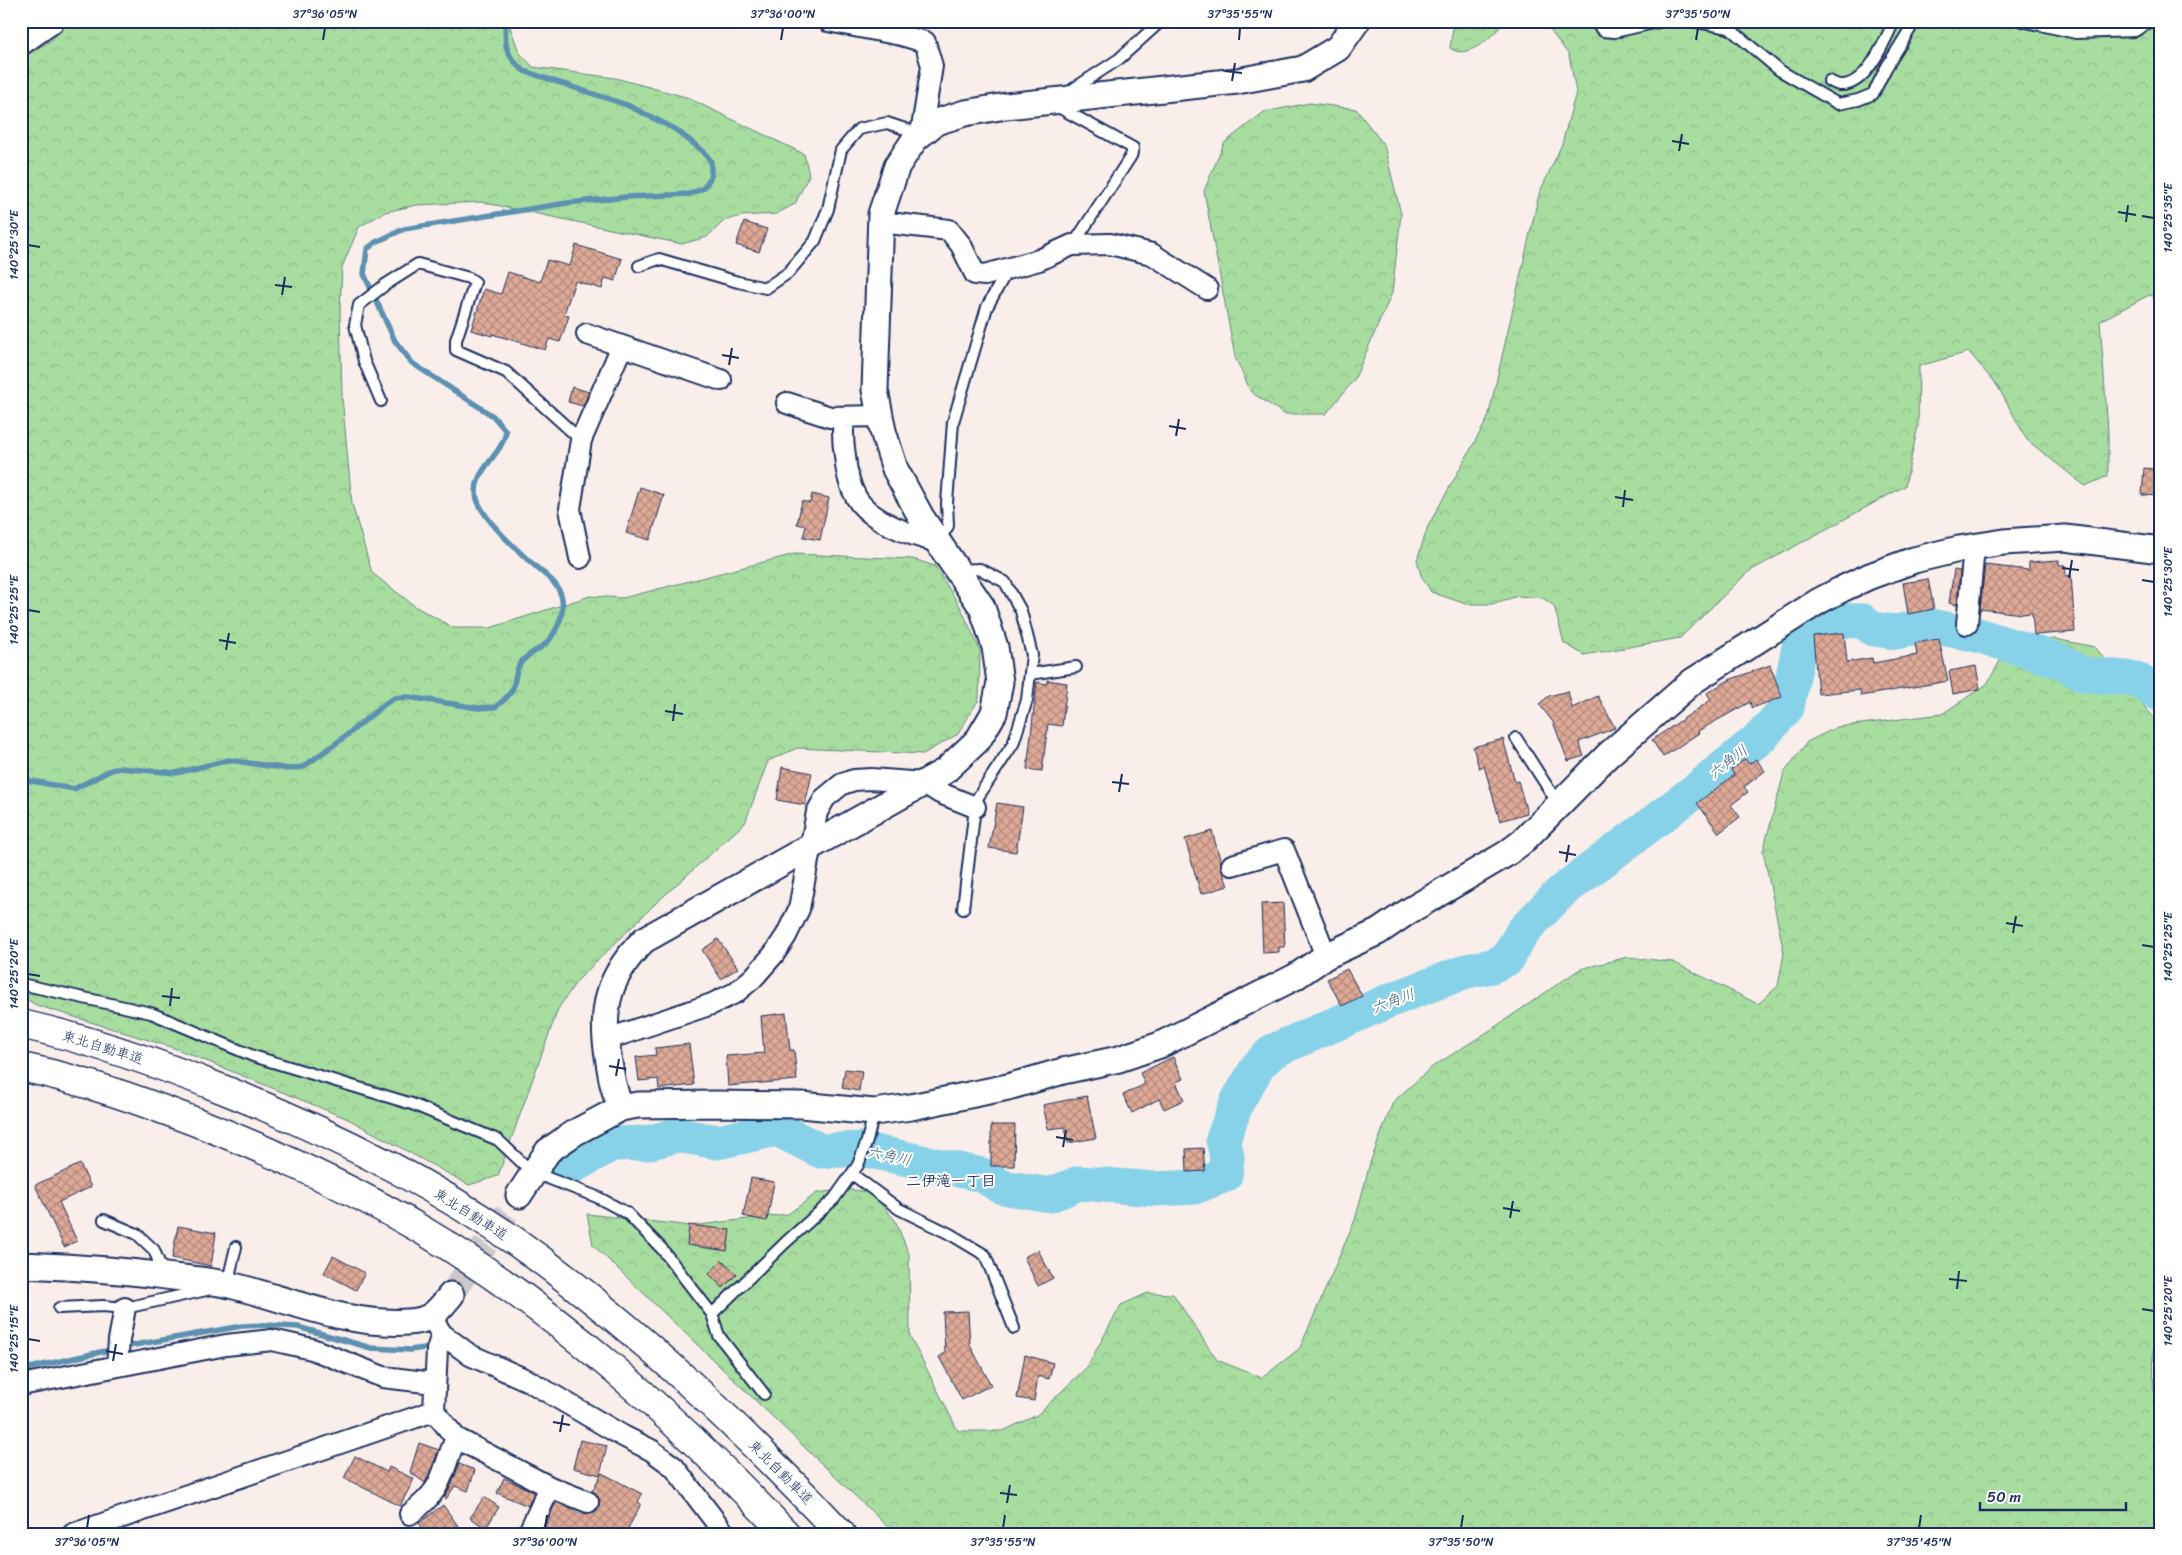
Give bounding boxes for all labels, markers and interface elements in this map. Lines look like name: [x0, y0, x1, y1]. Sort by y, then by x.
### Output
text: 37°36'05"N: [293, 3, 358, 25]
text: 37°36'00"N: [751, 3, 816, 25]
text: 37°35'55"N: [1208, 3, 1273, 25]
text: 37°35'50"N: [1665, 3, 1731, 25]
text: 140°25'35"E: [2157, 182, 2179, 253]
text: 140°25'30"E: [3, 209, 25, 280]
text: 140°25'30"E: [2157, 546, 2179, 617]
text: 140°25'25"E: [3, 574, 25, 645]
water label: 六角川: [1702, 738, 1754, 786]
text: 140°25'25"E: [2157, 911, 2179, 982]
text: 140°25'20"E: [3, 938, 25, 1009]
water label: 六角川: [1367, 981, 1419, 1021]
street label: 東北自動車道: [59, 1023, 147, 1072]
water label: 六角川: [864, 1139, 914, 1173]
district label: 二伊滝一丁目: [906, 1168, 996, 1194]
street label: 東北自動車道: [428, 1182, 513, 1247]
text: 140°25'20"E: [2157, 1275, 2179, 1346]
text: 140°25'15"E: [3, 1304, 25, 1373]
street label: 東北自動車道: [742, 1434, 819, 1511]
scale bar: [1980, 1480, 2126, 1512]
text: 50 m: [1987, 1484, 2022, 1510]
text: 37°36'05"N: [55, 1531, 120, 1553]
text: 37°36'00"N: [513, 1531, 578, 1553]
text: 37°35'55"N: [971, 1531, 1036, 1553]
text: 37°35'50"N: [1428, 1531, 1494, 1553]
text: 37°35'45"N: [1886, 1531, 1952, 1553]

